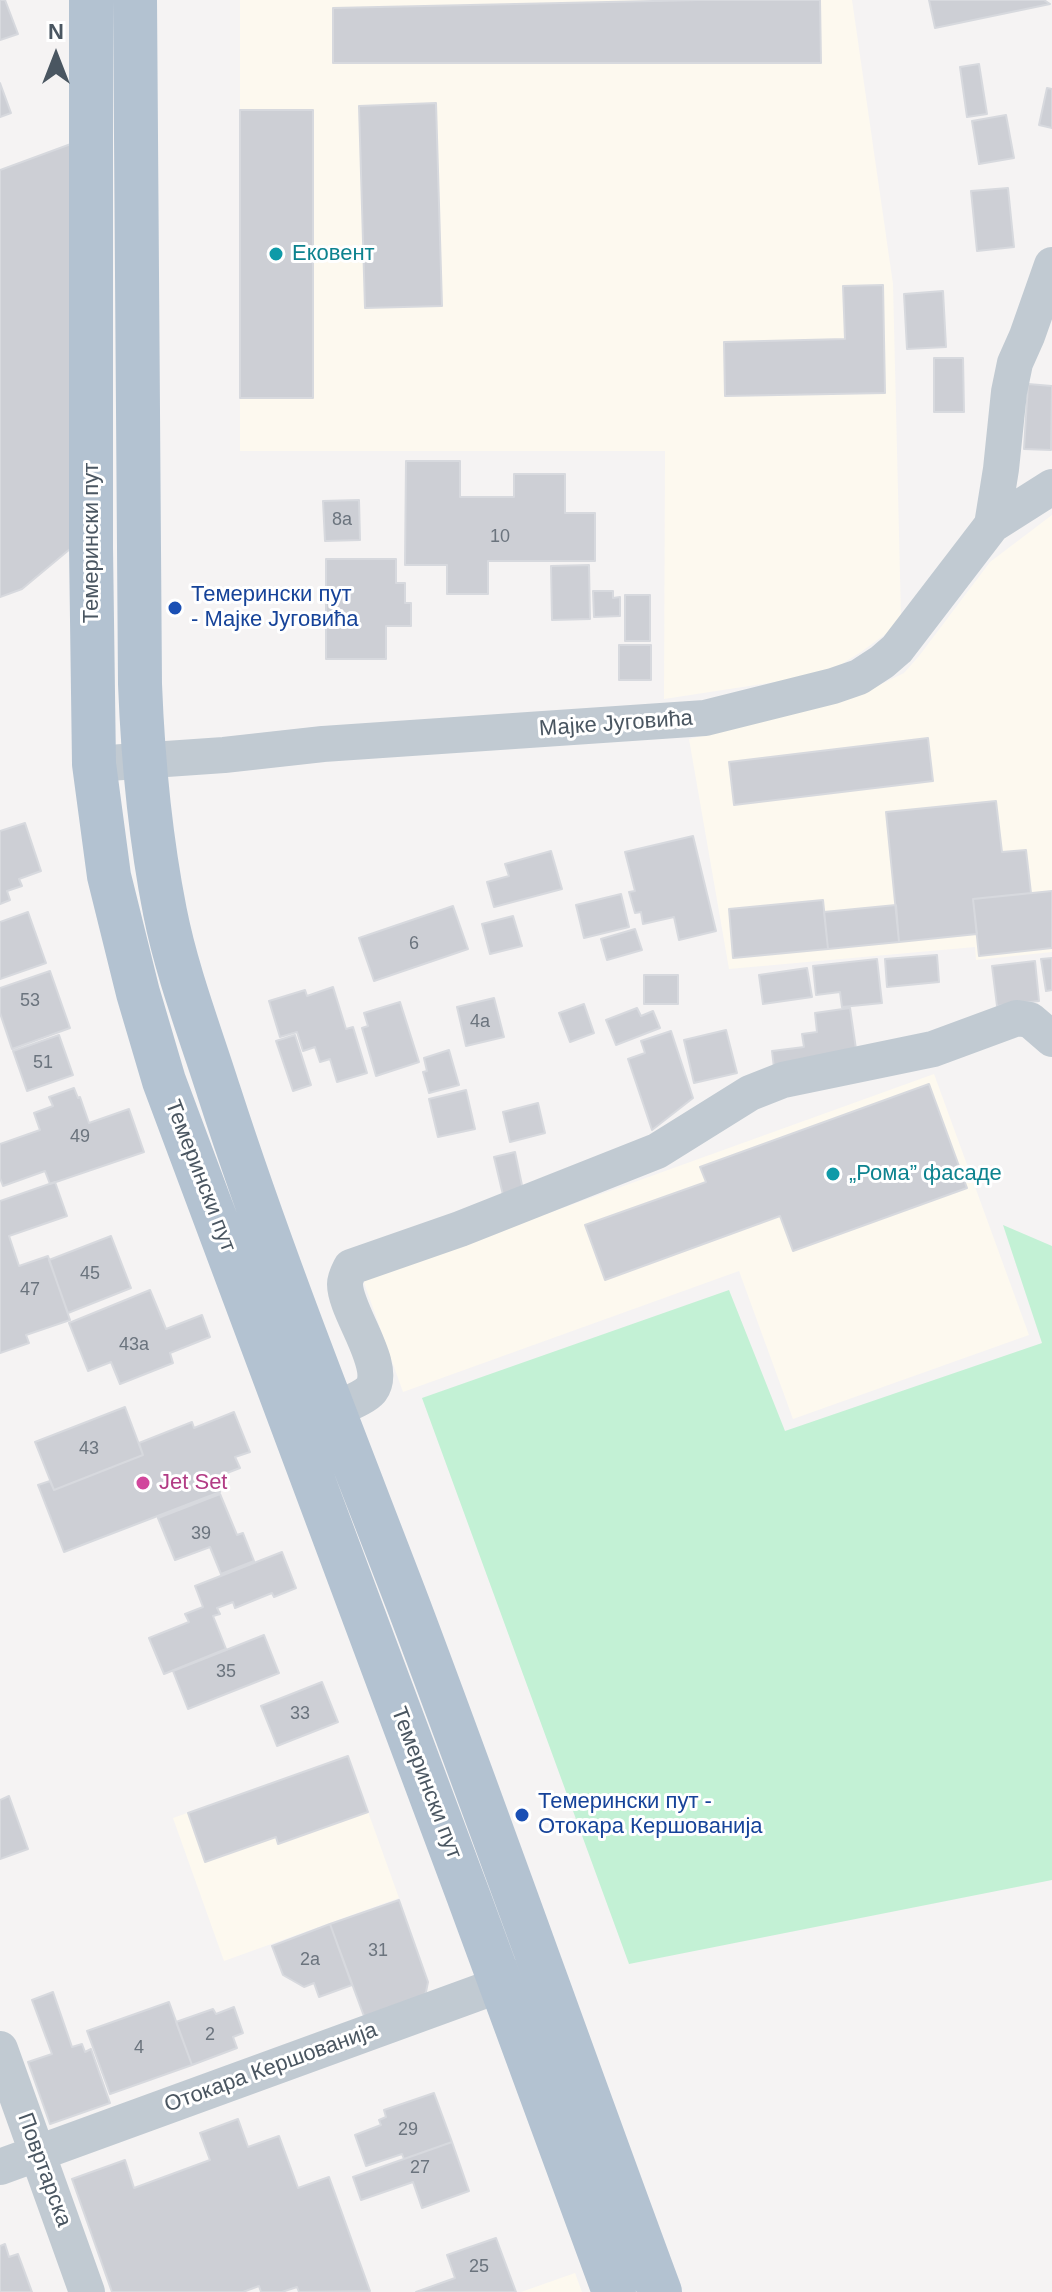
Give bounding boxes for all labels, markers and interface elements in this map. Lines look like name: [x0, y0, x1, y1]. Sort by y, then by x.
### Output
north arrow: [16, 16, 96, 96]
text: N: [48, 19, 64, 44]
place label: Ековент: [292, 241, 375, 267]
marker: Ековент: [267, 245, 285, 263]
street label: Темерински пут: [79, 463, 105, 623]
house number: 8a: [332, 509, 352, 531]
house number: 10: [490, 526, 510, 548]
place label: Темерински пут - Мајке Југовића: [191, 582, 359, 634]
marker: Темерински пут - Мајке Југовића: [166, 599, 184, 617]
street label: Мајке Југовића: [538, 705, 694, 743]
house number: 6: [409, 933, 419, 955]
house number: 53: [20, 990, 40, 1012]
house number: 4a: [470, 1011, 490, 1033]
house number: 51: [33, 1052, 53, 1074]
street label: Темерински пут: [159, 1096, 241, 1256]
house number: 49: [70, 1126, 90, 1148]
place label: „Рома” фасаде: [849, 1161, 1002, 1187]
marker: „Рома” фасаде: [824, 1165, 842, 1183]
house number: 45: [80, 1263, 100, 1285]
house number: 47: [20, 1279, 40, 1301]
house number: 43a: [119, 1334, 149, 1356]
house number: 43: [79, 1438, 99, 1460]
place label: Jet Set: [159, 1470, 227, 1496]
marker: Jet Set: [134, 1474, 152, 1492]
house number: 39: [191, 1523, 211, 1545]
house number: 35: [216, 1661, 236, 1683]
house number: 33: [290, 1703, 310, 1725]
street label: Темерински пут: [385, 1703, 467, 1863]
place label: Темерински пут - Отокара Кершованија: [538, 1789, 763, 1840]
marker: Темерински пут - Отокара Кершованија: [513, 1806, 531, 1824]
house number: 31: [368, 1940, 388, 1962]
house number: 2a: [300, 1949, 320, 1971]
street label: Отокара Кершованија: [161, 2017, 381, 2119]
house number: 2: [205, 2024, 215, 2046]
house number: 4: [134, 2037, 144, 2059]
street label: Повртарска: [11, 2110, 77, 2230]
house number: 29: [398, 2119, 418, 2141]
house number: 27: [410, 2157, 430, 2179]
house number: 25: [469, 2256, 489, 2278]

